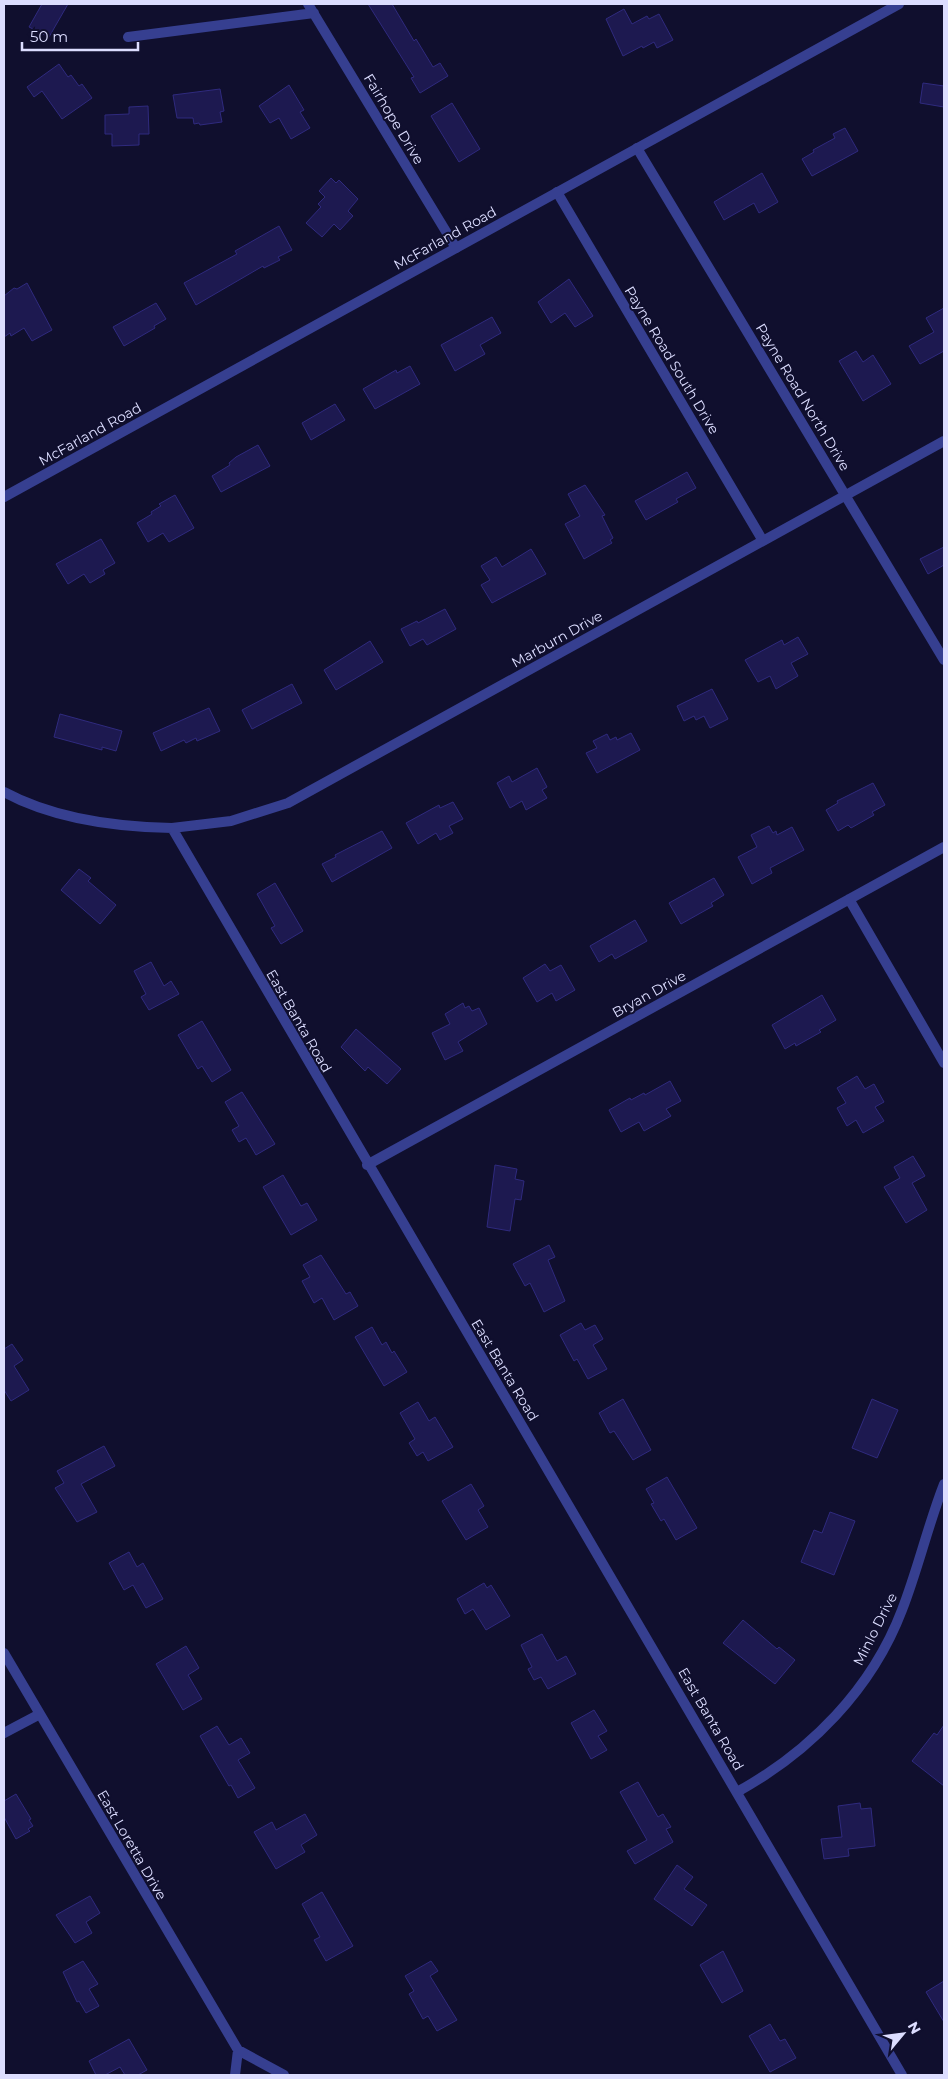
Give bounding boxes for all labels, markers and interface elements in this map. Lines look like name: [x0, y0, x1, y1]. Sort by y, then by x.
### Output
scale bar: [22, 20, 139, 52]
text: 50 m: [30, 27, 68, 46]
street label: Fairhope Drive: [360, 70, 428, 168]
street label: McFarland Road: [390, 202, 500, 274]
street label: Payne Road South Drive: [621, 283, 723, 437]
street label: Payne Road North Drive: [752, 320, 854, 474]
street label: McFarland Road: [35, 398, 145, 470]
street label: Marburn Drive: [508, 607, 606, 671]
street label: East Banta Road: [262, 966, 336, 1076]
street label: Bryan Drive: [609, 966, 689, 1022]
street label: East Banta Road: [467, 1316, 543, 1424]
street label: Minlo Drive: [849, 1590, 901, 1668]
street label: East Banta Road: [674, 1664, 748, 1774]
street label: East Loretta Drive: [93, 1787, 171, 1903]
north arrow: [878, 2009, 928, 2059]
text: N: [904, 2018, 925, 2037]

